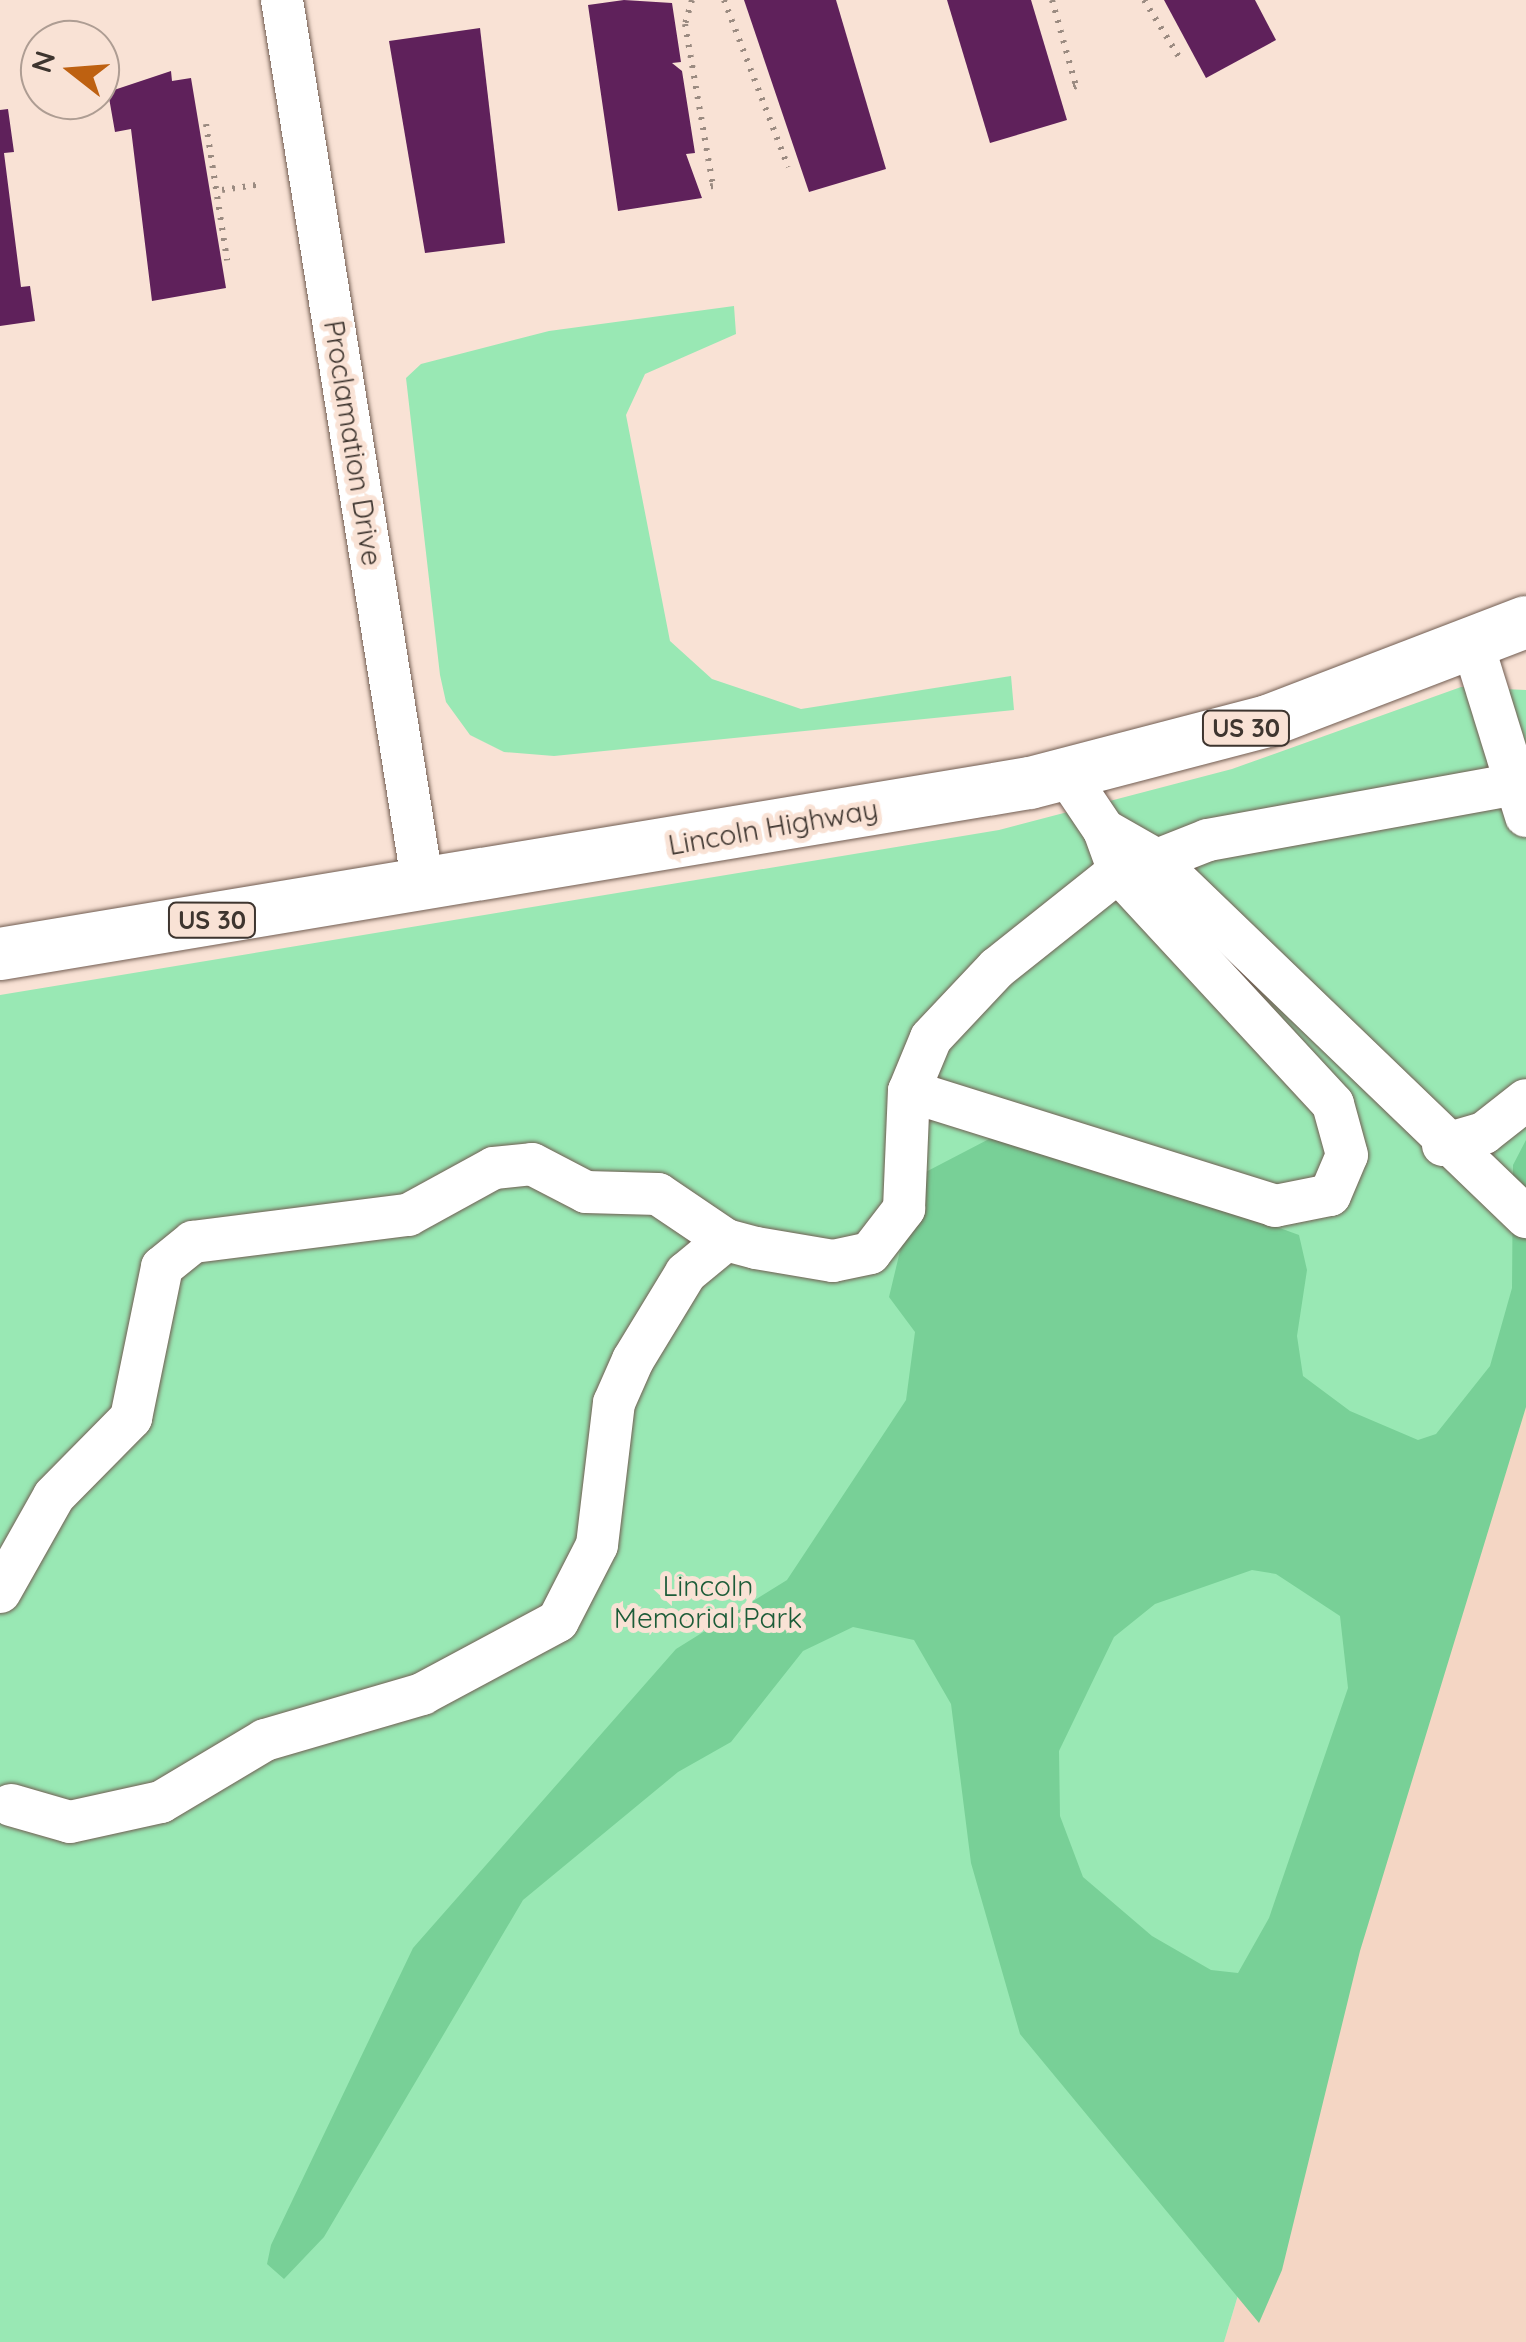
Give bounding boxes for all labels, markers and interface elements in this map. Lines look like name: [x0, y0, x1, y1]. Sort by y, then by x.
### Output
north arrow: [20, 20, 120, 120]
text: N: [23, 47, 62, 77]
street label: Proclamation Drive: [317, 318, 389, 568]
road number: US 30: [1201, 708, 1291, 748]
street label: Lincoln Highway: [666, 792, 880, 862]
road number: US 30: [167, 900, 257, 940]
park label: Lincoln Memorial Park: [614, 1569, 802, 1635]

